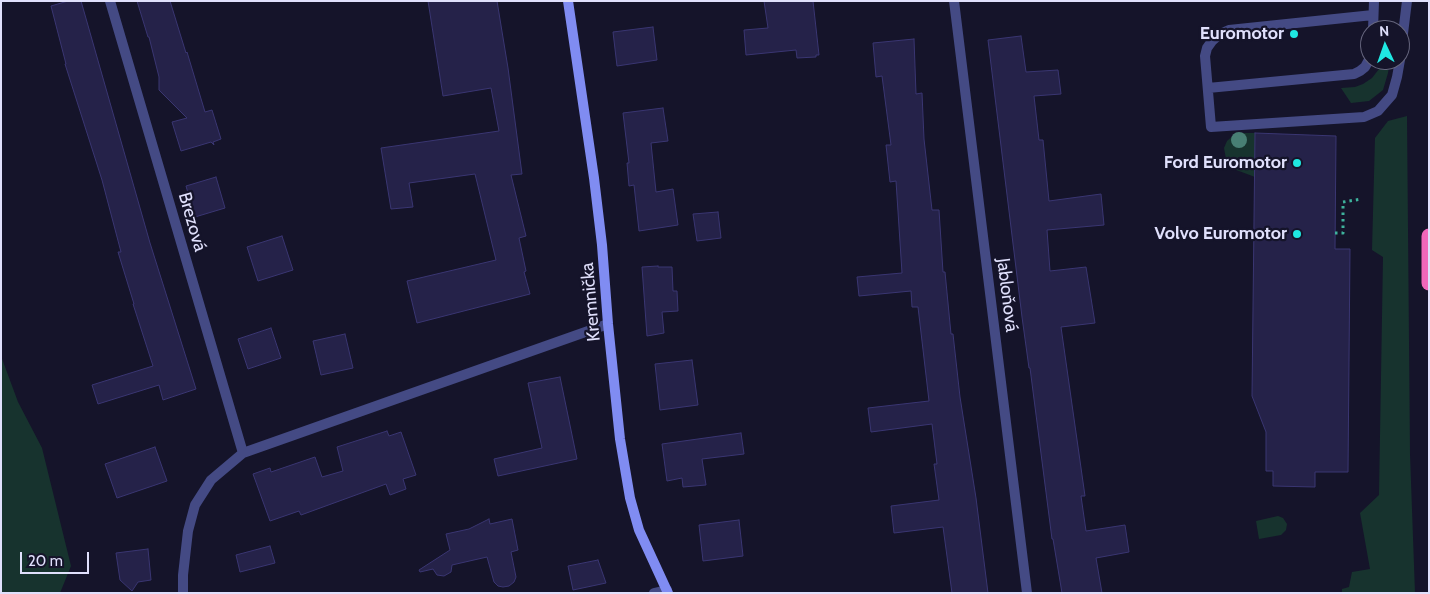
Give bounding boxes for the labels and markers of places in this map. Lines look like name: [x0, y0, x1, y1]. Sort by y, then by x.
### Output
place label: Euromotor: [1200, 23, 1284, 45]
marker: Euromotor: [1288, 28, 1300, 40]
place label: Ford Euromotor: [1164, 152, 1287, 174]
marker: Ford Euromotor: [1291, 157, 1303, 169]
place label: Volvo Euromotor: [1155, 223, 1287, 245]
marker: Volvo Euromotor: [1291, 228, 1303, 240]

